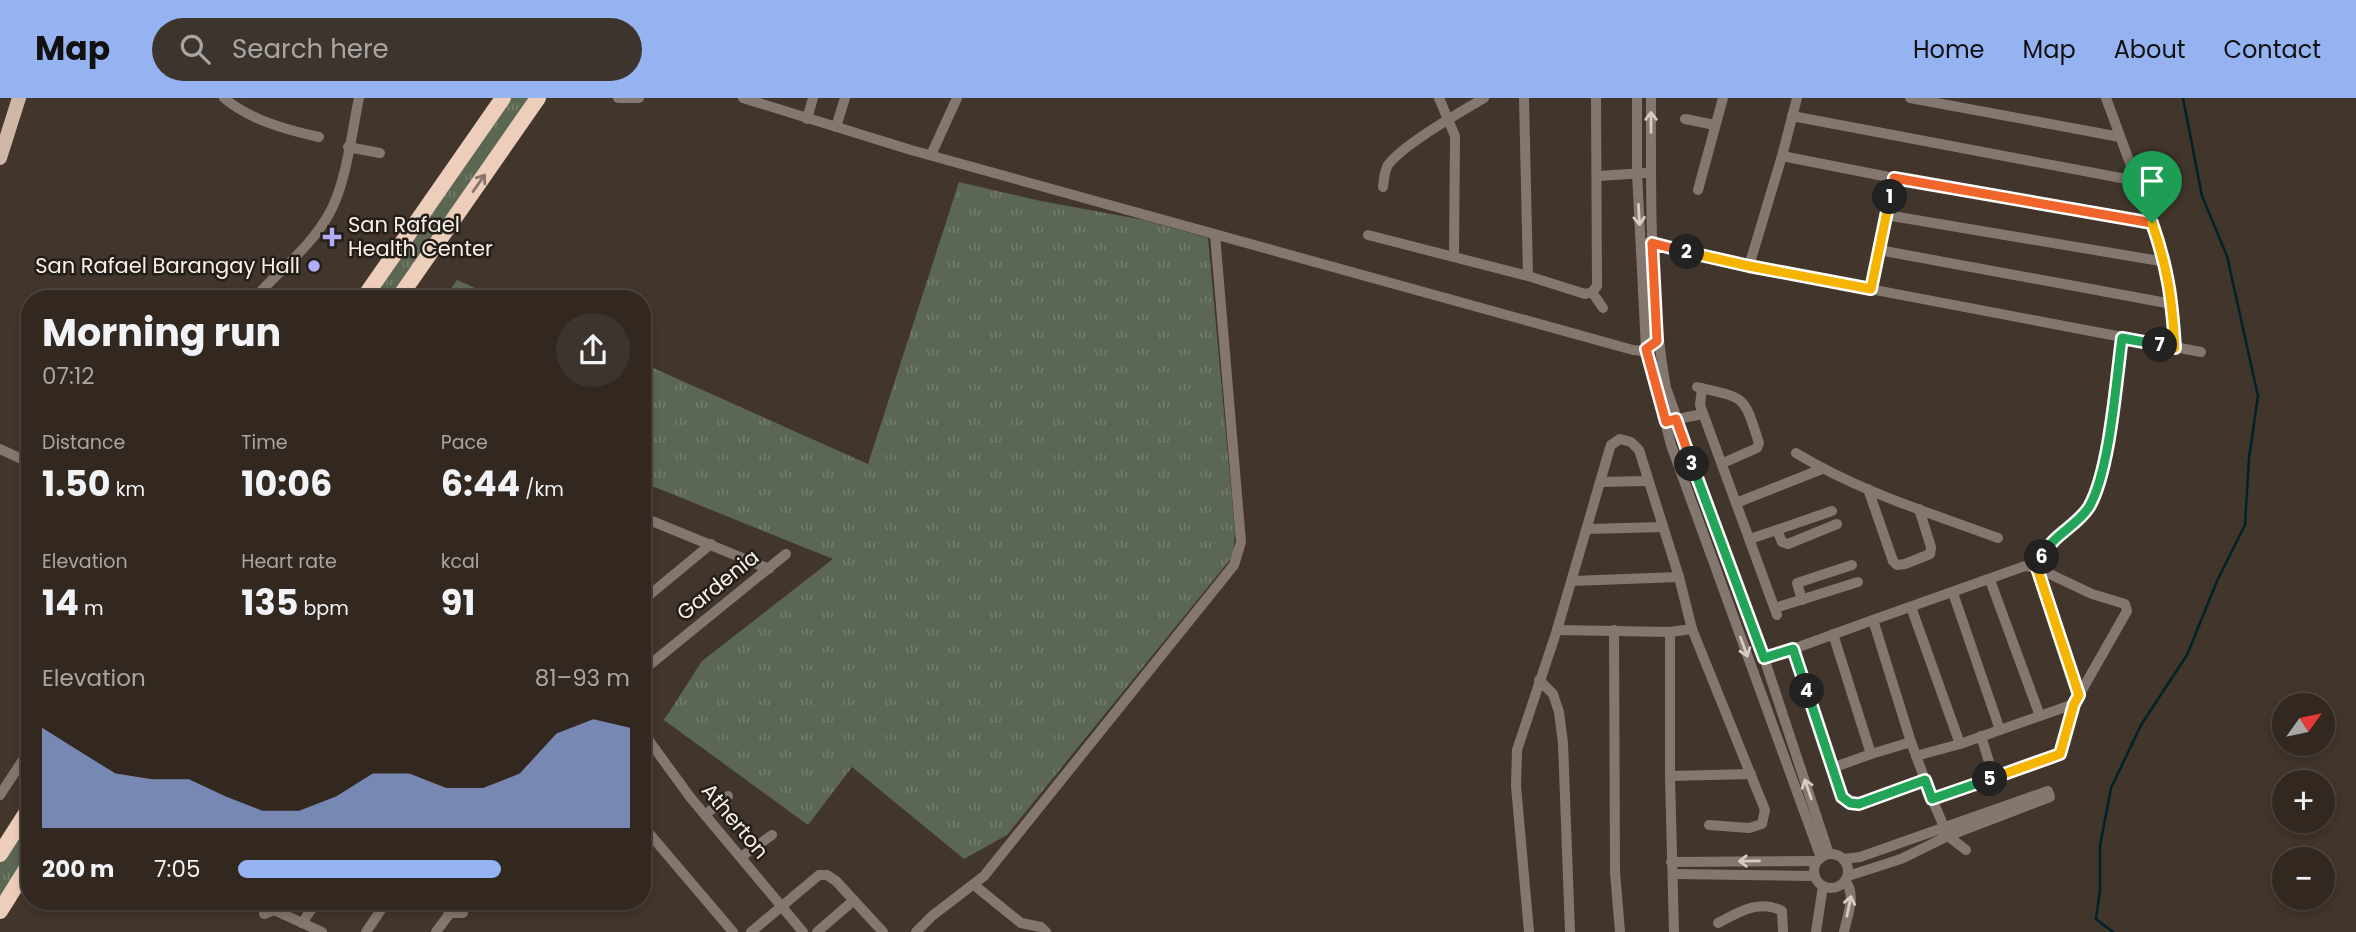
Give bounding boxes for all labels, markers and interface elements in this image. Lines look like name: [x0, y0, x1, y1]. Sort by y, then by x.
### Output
search box: [152, 18, 642, 81]
text: Map: [35, 25, 110, 72]
icon: search: [176, 30, 214, 68]
text: Search here: [232, 31, 389, 67]
text: Home: [1913, 33, 1985, 66]
text: Map: [2023, 33, 2076, 66]
text: About: [2114, 33, 2185, 66]
text: Contact: [2223, 33, 2321, 66]
one-way arrow: [1644, 110, 1658, 133]
pin: [2122, 151, 2182, 223]
icon: arrive: [2133, 162, 2171, 200]
one-way arrow: [472, 174, 486, 193]
pin: 1: [1872, 180, 1908, 214]
text: 1: [1886, 183, 1893, 210]
one-way arrow: [1633, 203, 1646, 226]
place label: San Rafael Health Center: [348, 210, 493, 263]
marker: San Rafael Health Center: [322, 227, 342, 247]
pin: 2: [1670, 234, 1704, 270]
text: 2: [1681, 238, 1692, 265]
place label: San Rafael Barangay Hall: [35, 251, 300, 280]
marker: San Rafael Barangay Hall: [306, 258, 322, 274]
text: Morning run: [42, 306, 281, 359]
button: share: [556, 313, 630, 387]
pin: 7: [2142, 328, 2178, 362]
text: 7: [2154, 331, 2165, 358]
text: 07:12: [42, 360, 95, 392]
text: Distance: [42, 429, 125, 456]
text: Time: [241, 429, 288, 456]
text: Pace: [441, 429, 488, 456]
pin: 3: [1674, 446, 1710, 482]
text: 3: [1686, 450, 1697, 477]
text: 1.50: [42, 459, 111, 508]
text: 10:06: [241, 459, 332, 508]
text: 6:44: [441, 459, 520, 508]
text: km: [111, 476, 145, 503]
text: /km: [520, 476, 564, 503]
pin: 6: [2024, 540, 2060, 574]
street label: Gardenia: [670, 542, 765, 627]
text: 6: [2035, 543, 2048, 570]
text: Elevation: [42, 548, 128, 575]
text: Heart rate: [241, 548, 337, 575]
text: kcal: [441, 548, 480, 575]
text: 14: [42, 578, 79, 627]
text: 135: [241, 578, 298, 627]
text: 91: [441, 578, 475, 627]
text: m: [79, 595, 104, 622]
text: bpm: [298, 595, 349, 622]
one-way arrow: [1739, 635, 1752, 657]
text: Elevation: [42, 662, 146, 694]
text: 81–93 m: [535, 662, 630, 694]
pin: 4: [1790, 674, 1825, 708]
text: 4: [1800, 677, 1813, 704]
north arrow: [2272, 693, 2334, 756]
map controls: [2272, 693, 2335, 910]
pin: 5: [1972, 762, 2008, 796]
text: 5: [1983, 765, 1996, 792]
button: +: [2272, 770, 2335, 833]
street label: Atherton: [695, 777, 776, 865]
one-way arrow: [1801, 779, 1813, 801]
button: −: [2272, 847, 2335, 910]
text: 200 m: [42, 853, 114, 885]
text: 7:05: [154, 853, 200, 885]
one-way arrow: [1738, 854, 1761, 868]
one-way arrow: [1843, 895, 1857, 918]

